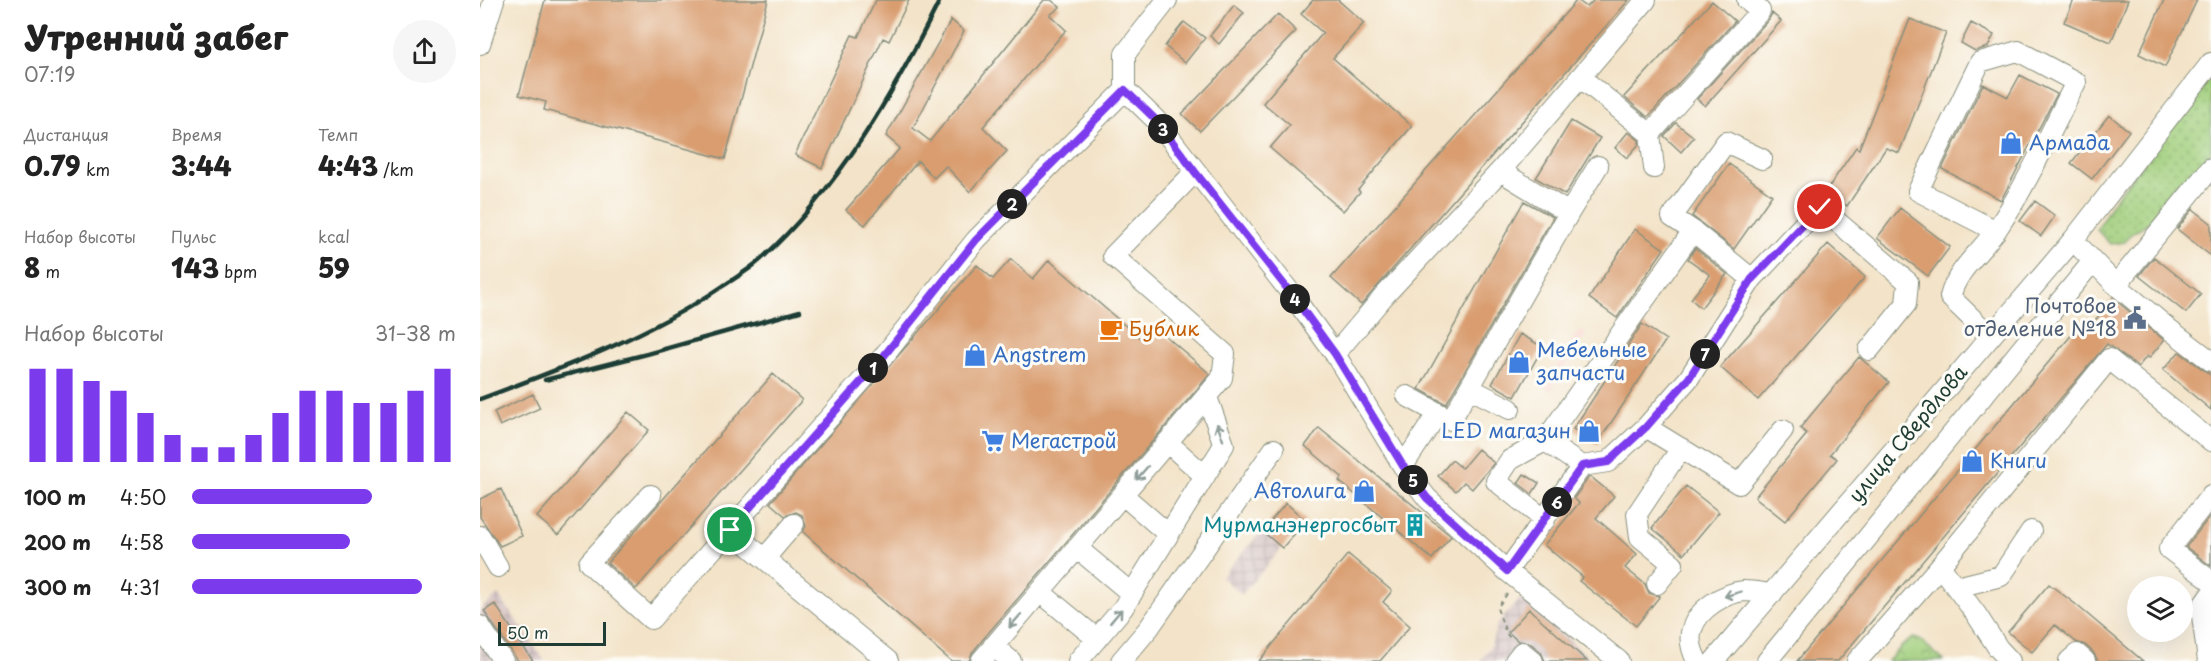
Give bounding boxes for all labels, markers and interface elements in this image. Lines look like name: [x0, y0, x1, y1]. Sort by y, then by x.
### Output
text: Утренний забег: [24, 11, 288, 61]
button: share: [393, 20, 456, 83]
text: 07:19: [24, 59, 76, 89]
pin: 3: [1148, 114, 1178, 144]
text: 3: [1158, 117, 1168, 141]
text: Дистанция: [24, 122, 109, 146]
text: Время: [171, 122, 222, 146]
text: Темп: [318, 122, 358, 146]
place label: Армада: [2029, 127, 2110, 157]
shop icon: Армада: [1998, 130, 2024, 156]
text: 0.79: [24, 146, 81, 185]
text: 3:44: [171, 146, 232, 185]
text: 4:43: [318, 146, 378, 185]
text: km: [81, 157, 110, 181]
text: /km: [378, 157, 414, 181]
pin: [1794, 181, 1845, 232]
pin: 2: [997, 189, 1027, 219]
icon: check: [1803, 190, 1836, 223]
text: 2: [1006, 192, 1018, 216]
text: Набор высоты: [24, 224, 136, 248]
text: Пульс: [171, 224, 216, 248]
text: kcal: [318, 224, 350, 248]
text: 8: [24, 248, 40, 287]
text: 143: [171, 248, 219, 287]
text: 59: [318, 248, 350, 287]
text: m: [40, 259, 60, 283]
text: bpm: [219, 259, 257, 283]
pin: 4: [1280, 284, 1310, 314]
text: 4: [1290, 287, 1300, 311]
place label: Почтовое отделение №18: [1964, 290, 2117, 343]
public building icon: Почтовое отделение №18: [2122, 305, 2148, 331]
place label: Бублик: [1129, 313, 1199, 343]
cafe icon: Бублик: [1098, 316, 1124, 342]
text: Набор высоты: [24, 318, 164, 348]
text: 31–38 m: [375, 318, 456, 348]
place label: Мебельные запчасти: [1536, 334, 1647, 387]
place label: Angstrem: [993, 339, 1087, 369]
pin: 7: [1690, 339, 1720, 369]
shop icon: Angstrem: [962, 342, 988, 368]
text: 7: [1700, 342, 1710, 366]
shop icon: Мебельные запчасти: [1506, 349, 1532, 375]
pin: 1: [858, 353, 888, 383]
text: 1: [869, 356, 877, 380]
street label: улица Свердлова: [1841, 357, 1974, 509]
place label: LED магазин: [1441, 415, 1571, 445]
shop icon: LED магазин: [1576, 418, 1602, 444]
one-way arrow: [1213, 423, 1224, 442]
place label: Мегастрой: [1011, 425, 1117, 455]
supermarket icon: Мегастрой: [980, 428, 1006, 454]
place label: Книги: [1990, 445, 2047, 475]
shop icon: Книги: [1959, 448, 1985, 474]
one-way arrow: [1135, 465, 1149, 480]
pin: 5: [1398, 465, 1428, 495]
text: 5: [1408, 468, 1418, 492]
place label: Автолига: [1254, 475, 1346, 505]
shop icon: Автолига: [1351, 478, 1377, 504]
text: 100 m: [24, 482, 86, 512]
text: 4:50: [120, 482, 166, 512]
pin: 6: [1542, 487, 1572, 517]
text: 6: [1551, 490, 1563, 514]
pin: [704, 504, 755, 555]
place label: Мурманэнергосбыт: [1203, 509, 1397, 539]
building icon: Мурманэнергосбыт: [1402, 512, 1428, 538]
icon: arrive: [713, 513, 746, 546]
text: 200 m: [24, 527, 91, 557]
text: 4:58: [120, 527, 164, 557]
text: 300 m: [24, 572, 92, 602]
text: 4:31: [120, 572, 160, 602]
map controls: [2127, 576, 2193, 642]
button: layers: [2127, 576, 2193, 642]
one-way arrow: [1724, 589, 1743, 600]
one-way arrow: [1109, 609, 1123, 624]
one-way arrow: [1008, 613, 1021, 629]
scale bar: [498, 619, 606, 646]
text: 50 m: [507, 620, 548, 644]

